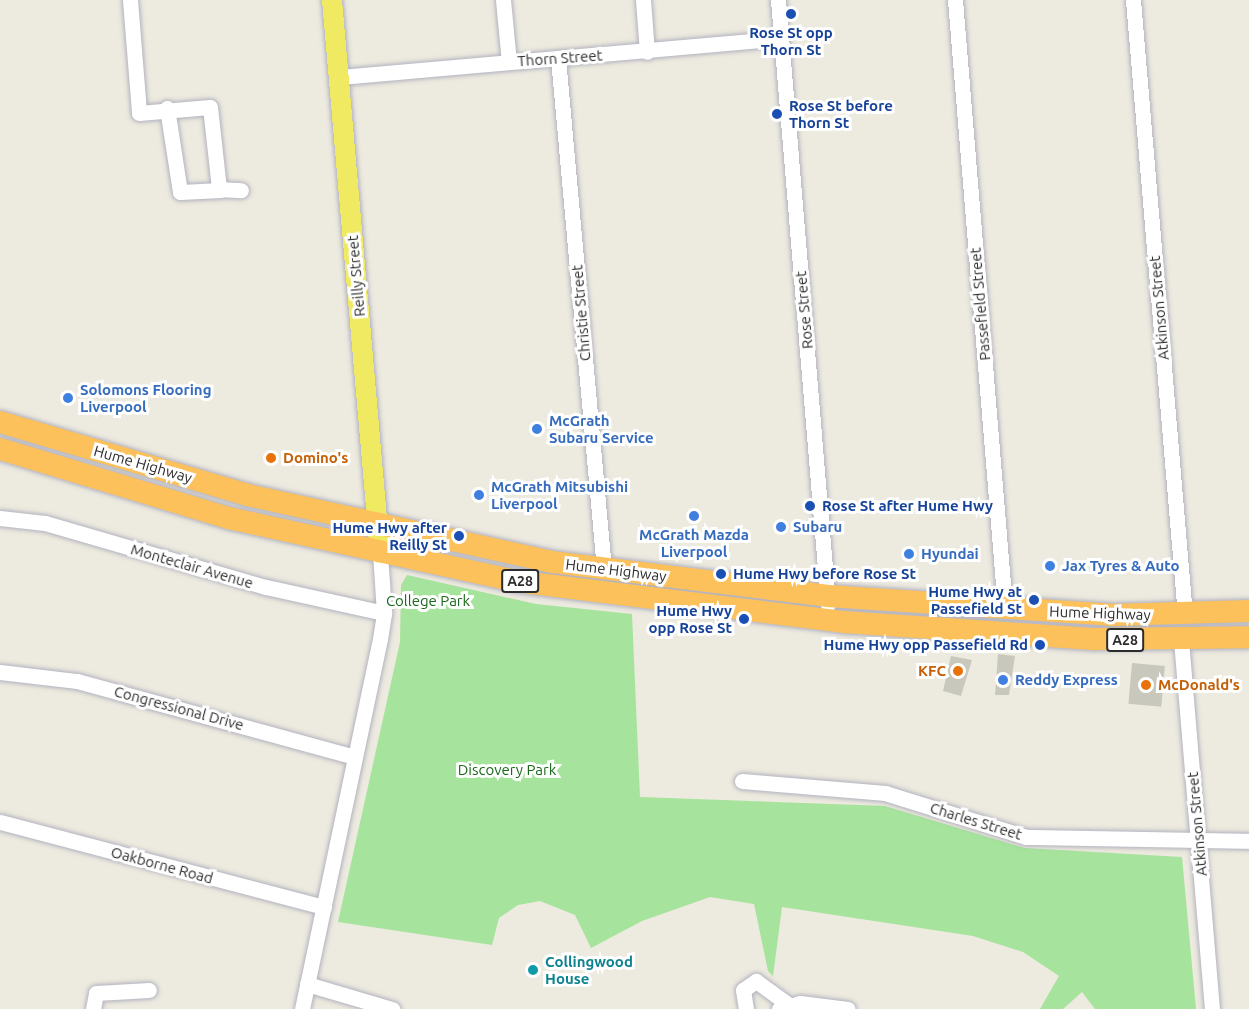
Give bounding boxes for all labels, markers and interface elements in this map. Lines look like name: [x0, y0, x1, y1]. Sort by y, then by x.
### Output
marker: Rose St opp Thorn St: [784, 7, 798, 21]
place label: Rose St opp Thorn St: [749, 23, 833, 58]
street label: Thorn Street: [517, 46, 603, 70]
place label: Rose St before Thorn St: [789, 96, 893, 131]
marker: Rose St before Thorn St: [770, 107, 784, 121]
street label: Reilly Street: [343, 235, 369, 317]
street label: Passefield Street: [966, 247, 994, 361]
street label: Atkinson Street: [1145, 255, 1173, 361]
street label: Christie Street: [568, 264, 594, 362]
street label: Rose Street: [792, 270, 816, 350]
place label: Solomons Flooring Liverpool: [80, 380, 211, 415]
marker: Solomons Flooring Liverpool: [61, 391, 75, 405]
place label: McGrath Subaru Service: [549, 411, 654, 446]
marker: McGrath Subaru Service: [530, 422, 544, 436]
street label: Hume Highway: [92, 441, 194, 487]
place label: Domino's: [283, 449, 348, 467]
marker: Domino's: [264, 451, 278, 465]
place label: McGrath Mitsubishi Liverpool: [491, 477, 628, 512]
marker: McGrath Mitsubishi Liverpool: [472, 488, 486, 502]
place label: Rose St after Hume Hwy: [822, 497, 993, 515]
marker: Rose St after Hume Hwy: [803, 499, 817, 513]
marker: McGrath Mazda Liverpool: [687, 509, 701, 523]
place label: Hume Hwy after Reilly St: [332, 518, 447, 553]
place label: Subaru: [793, 518, 842, 536]
marker: Subaru: [774, 520, 788, 534]
place label: McGrath Mazda Liverpool: [639, 525, 749, 560]
marker: Hume Hwy after Reilly St: [452, 529, 466, 543]
street label: Monteclair Avenue: [129, 540, 255, 592]
place label: Hyundai: [921, 545, 979, 563]
marker: Hyundai: [902, 547, 916, 561]
street label: Hume Highway: [565, 555, 667, 585]
place label: Jax Tyres & Auto: [1062, 557, 1180, 575]
marker: Jax Tyres & Auto: [1043, 559, 1057, 573]
place label: Hume Hwy before Rose St: [733, 565, 916, 583]
marker: Hume Hwy before Rose St: [714, 567, 728, 581]
road number: A28: [500, 570, 540, 592]
place label: Hume Hwy at Passefield St: [928, 582, 1022, 617]
park label: College Park: [386, 592, 470, 610]
marker: Hume Hwy at Passefield St: [1027, 593, 1041, 607]
place label: Hume Hwy opp Rose St: [649, 601, 732, 636]
street label: Hume Highway: [1049, 602, 1151, 624]
marker: Hume Hwy opp Rose St: [737, 612, 751, 626]
road number: A28: [1106, 629, 1144, 651]
place label: Hume Hwy opp Passefield Rd: [824, 636, 1028, 654]
marker: Hume Hwy opp Passefield Rd: [1033, 638, 1047, 652]
place label: KFC: [918, 662, 946, 680]
marker: KFC: [951, 664, 965, 678]
place label: Reddy Express: [1015, 671, 1118, 689]
marker: Reddy Express: [996, 673, 1010, 687]
place label: McDonald's: [1158, 676, 1240, 694]
marker: McDonald's: [1139, 678, 1153, 692]
street label: Congressional Drive: [112, 682, 246, 734]
park label: Discovery Park: [458, 761, 556, 779]
street label: Atkinson Street: [1183, 771, 1211, 877]
street label: Charles Street: [928, 798, 1024, 844]
street label: Oakborne Road: [109, 843, 215, 887]
place label: Collingwood House: [545, 952, 633, 987]
marker: Collingwood House: [526, 963, 540, 977]

